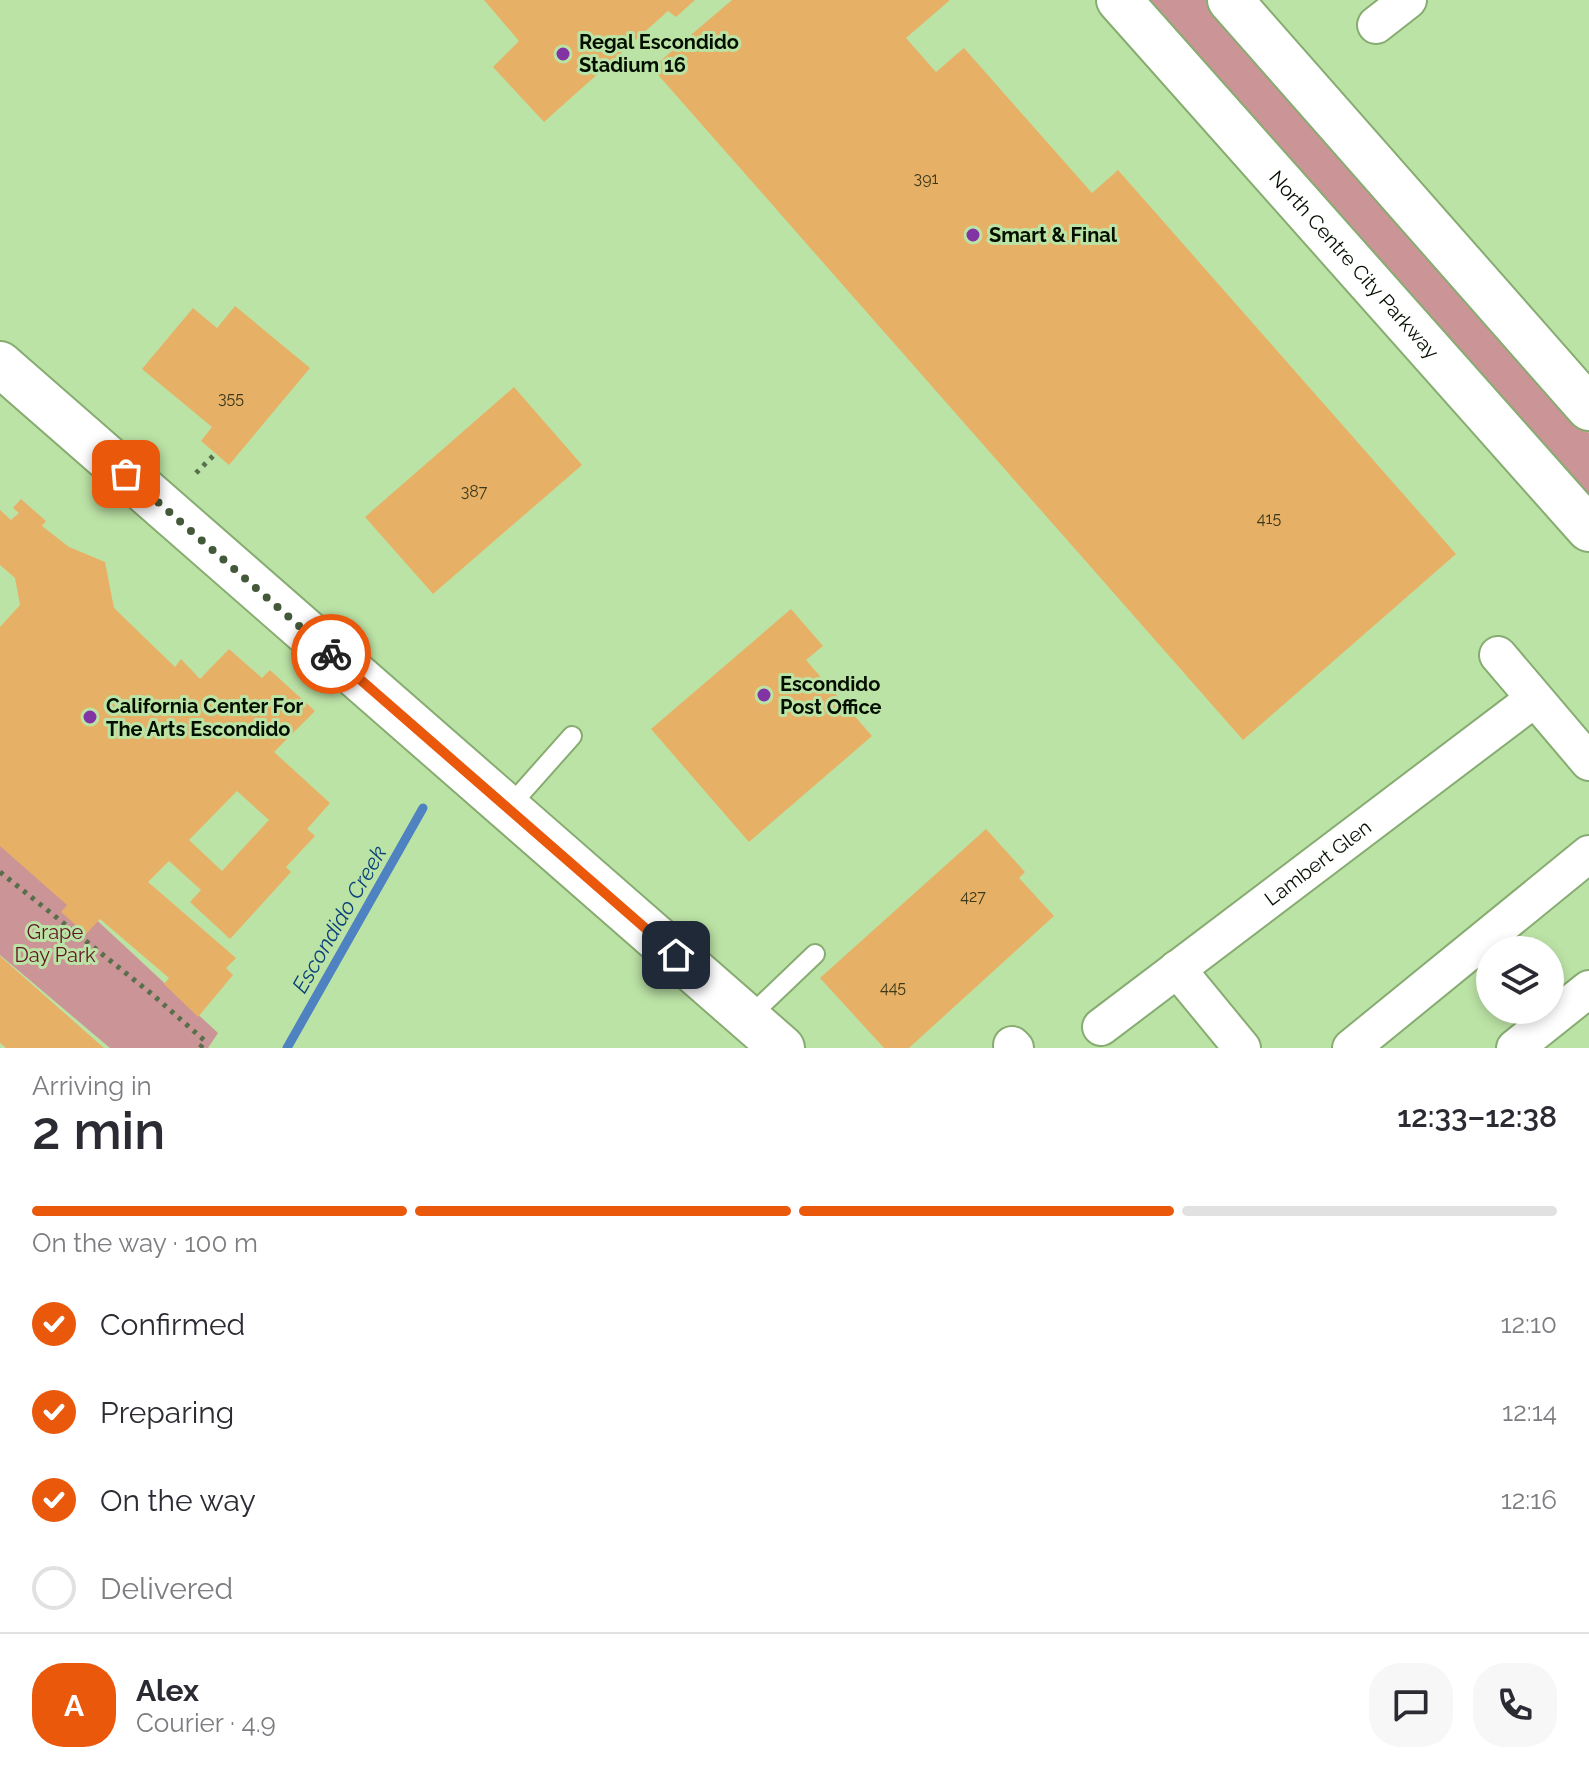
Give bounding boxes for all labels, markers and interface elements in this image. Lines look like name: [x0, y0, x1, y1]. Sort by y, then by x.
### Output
place label: Regal Escondido Stadium 16: [579, 30, 739, 77]
marker: Regal Escondido Stadium 16: [554, 45, 572, 63]
street label: North Centre City Parkway: [1264, 166, 1444, 364]
house number: 391: [914, 169, 939, 188]
place label: Smart & Final: [989, 223, 1118, 247]
marker: Smart & Final: [964, 226, 982, 244]
house number: 355: [218, 389, 244, 408]
pin: [92, 440, 160, 508]
icon: bag: [104, 452, 148, 496]
house number: 387: [461, 482, 488, 501]
house number: 415: [1257, 509, 1281, 528]
courier: [291, 614, 371, 694]
icon: bike: [309, 632, 353, 676]
place label: Escondido Post Office: [780, 672, 882, 719]
marker: Escondido Post Office: [755, 686, 773, 704]
place label: California Center For The Arts Escondido: [106, 694, 304, 741]
marker: California Center For The Arts Escondido: [81, 708, 99, 726]
street label: Lambert Glen: [1260, 815, 1376, 911]
water label: Escondido Creek: [286, 841, 392, 997]
house number: 427: [960, 887, 986, 906]
park label: Grape Day Park: [14, 920, 96, 967]
pin: [642, 921, 710, 989]
icon: home: [654, 933, 698, 977]
map controls: [1476, 936, 1564, 1024]
button: layers: [1476, 936, 1564, 1024]
house number: 445: [880, 978, 906, 997]
text: Arriving in: [32, 1071, 152, 1101]
text: 12:33–12:38: [1397, 1099, 1557, 1134]
text: 2 min: [32, 1100, 165, 1161]
text: On the way · 100 m: [32, 1228, 258, 1258]
icon: check: [32, 1302, 76, 1346]
text: Confirmed: [100, 1307, 245, 1342]
text: 12:10: [1500, 1309, 1557, 1339]
icon: check: [32, 1390, 76, 1434]
text: Preparing: [100, 1395, 234, 1430]
text: 12:14: [1502, 1397, 1557, 1427]
icon: check: [32, 1478, 76, 1522]
text: On the way: [100, 1483, 256, 1518]
text: 12:16: [1501, 1485, 1557, 1515]
text: Delivered: [100, 1571, 233, 1606]
button: chat: [1369, 1663, 1453, 1747]
button: phone: [1473, 1663, 1557, 1747]
text: Alex: [136, 1673, 199, 1708]
text: A: [64, 1688, 84, 1723]
text: Courier · 4.9: [136, 1708, 276, 1738]

